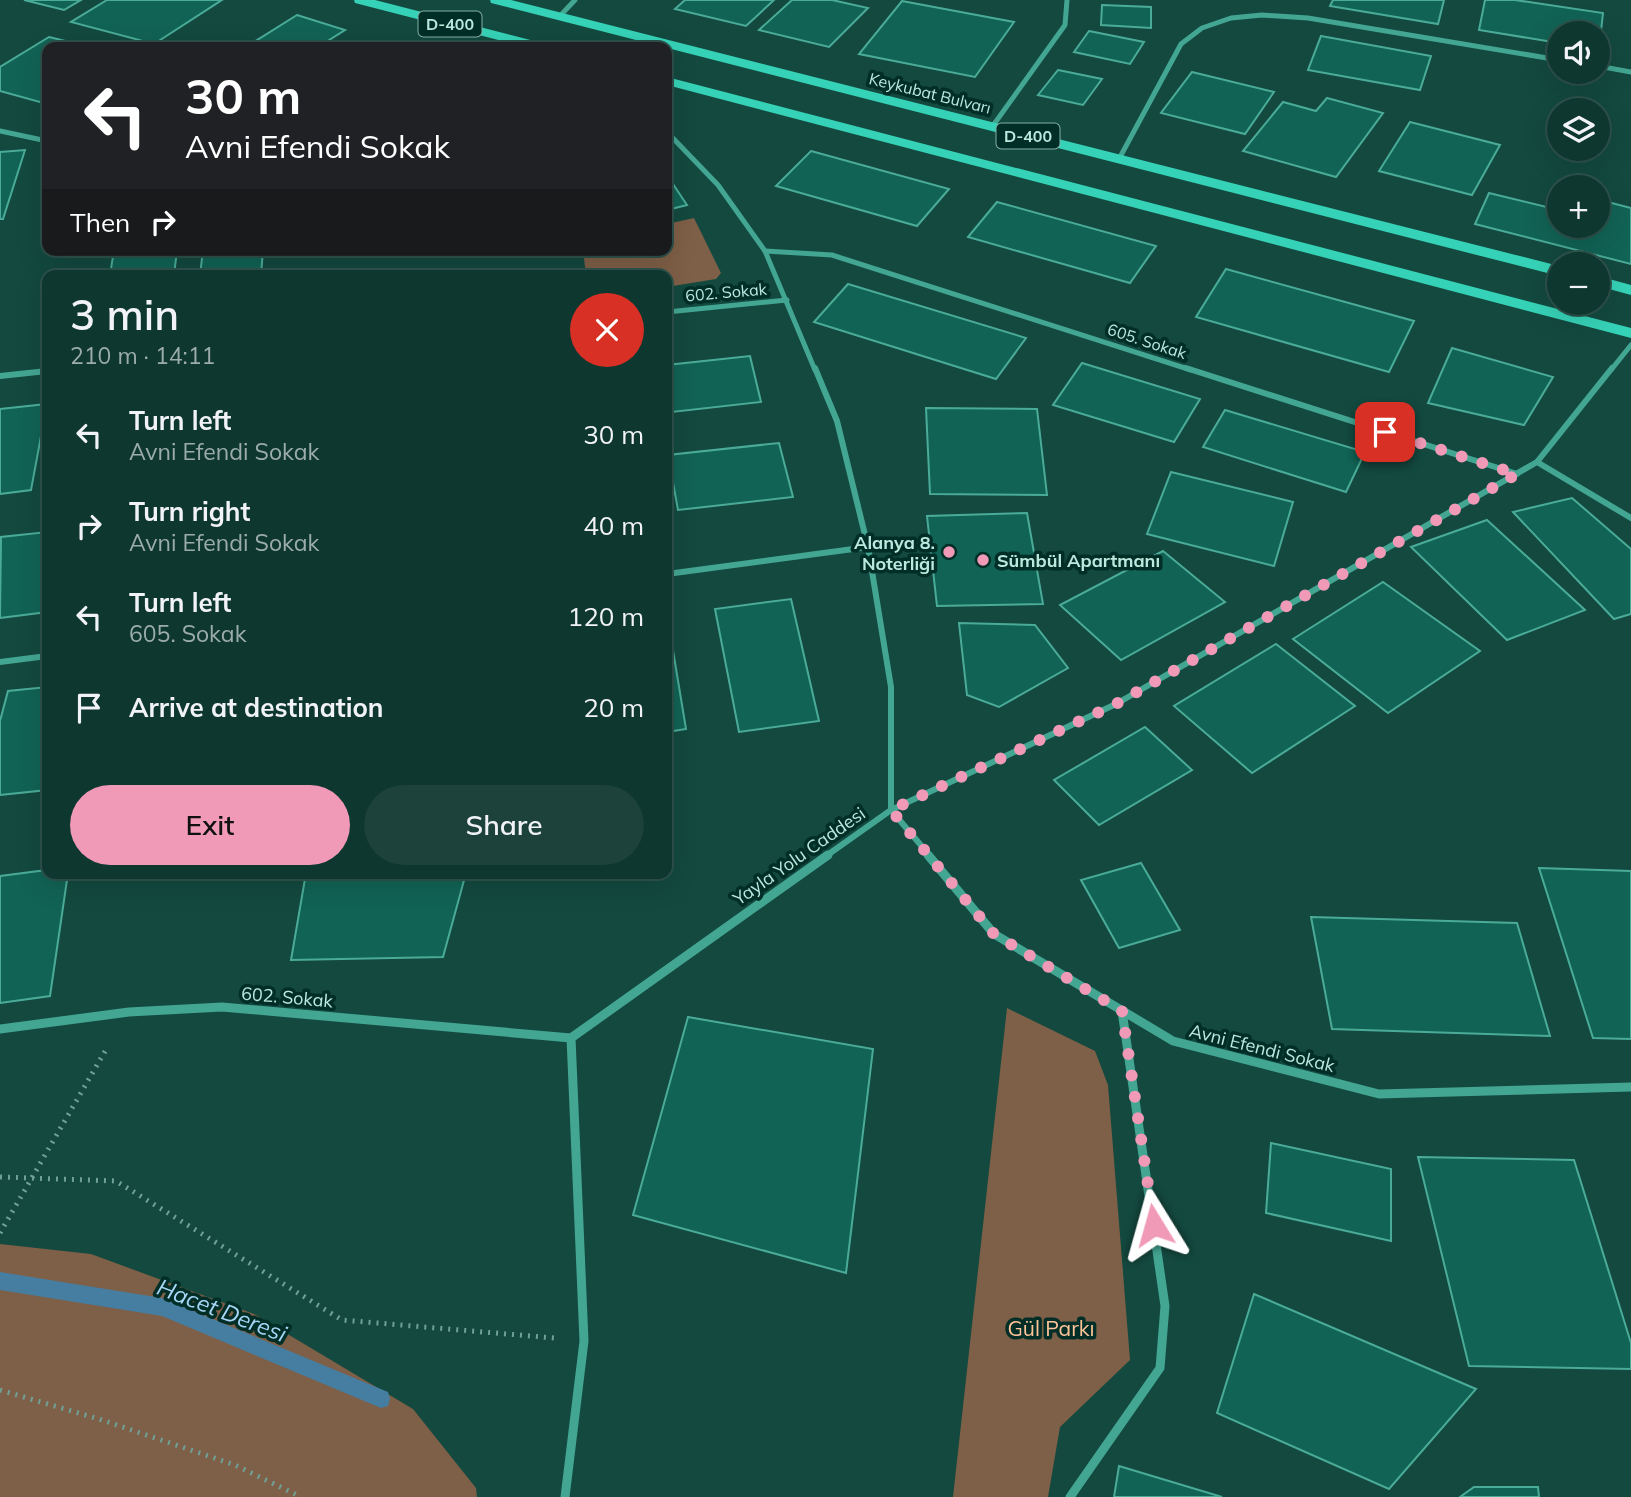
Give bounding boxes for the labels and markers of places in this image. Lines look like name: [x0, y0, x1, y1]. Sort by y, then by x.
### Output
pin: [1355, 402, 1415, 462]
place label: Alanya 8. Noterliği: [854, 531, 935, 575]
marker: Alanya 8. Noterliği: [941, 544, 957, 560]
place label: Sümbül Apartmanı: [997, 549, 1160, 572]
marker: Sümbül Apartmanı: [975, 552, 991, 568]

